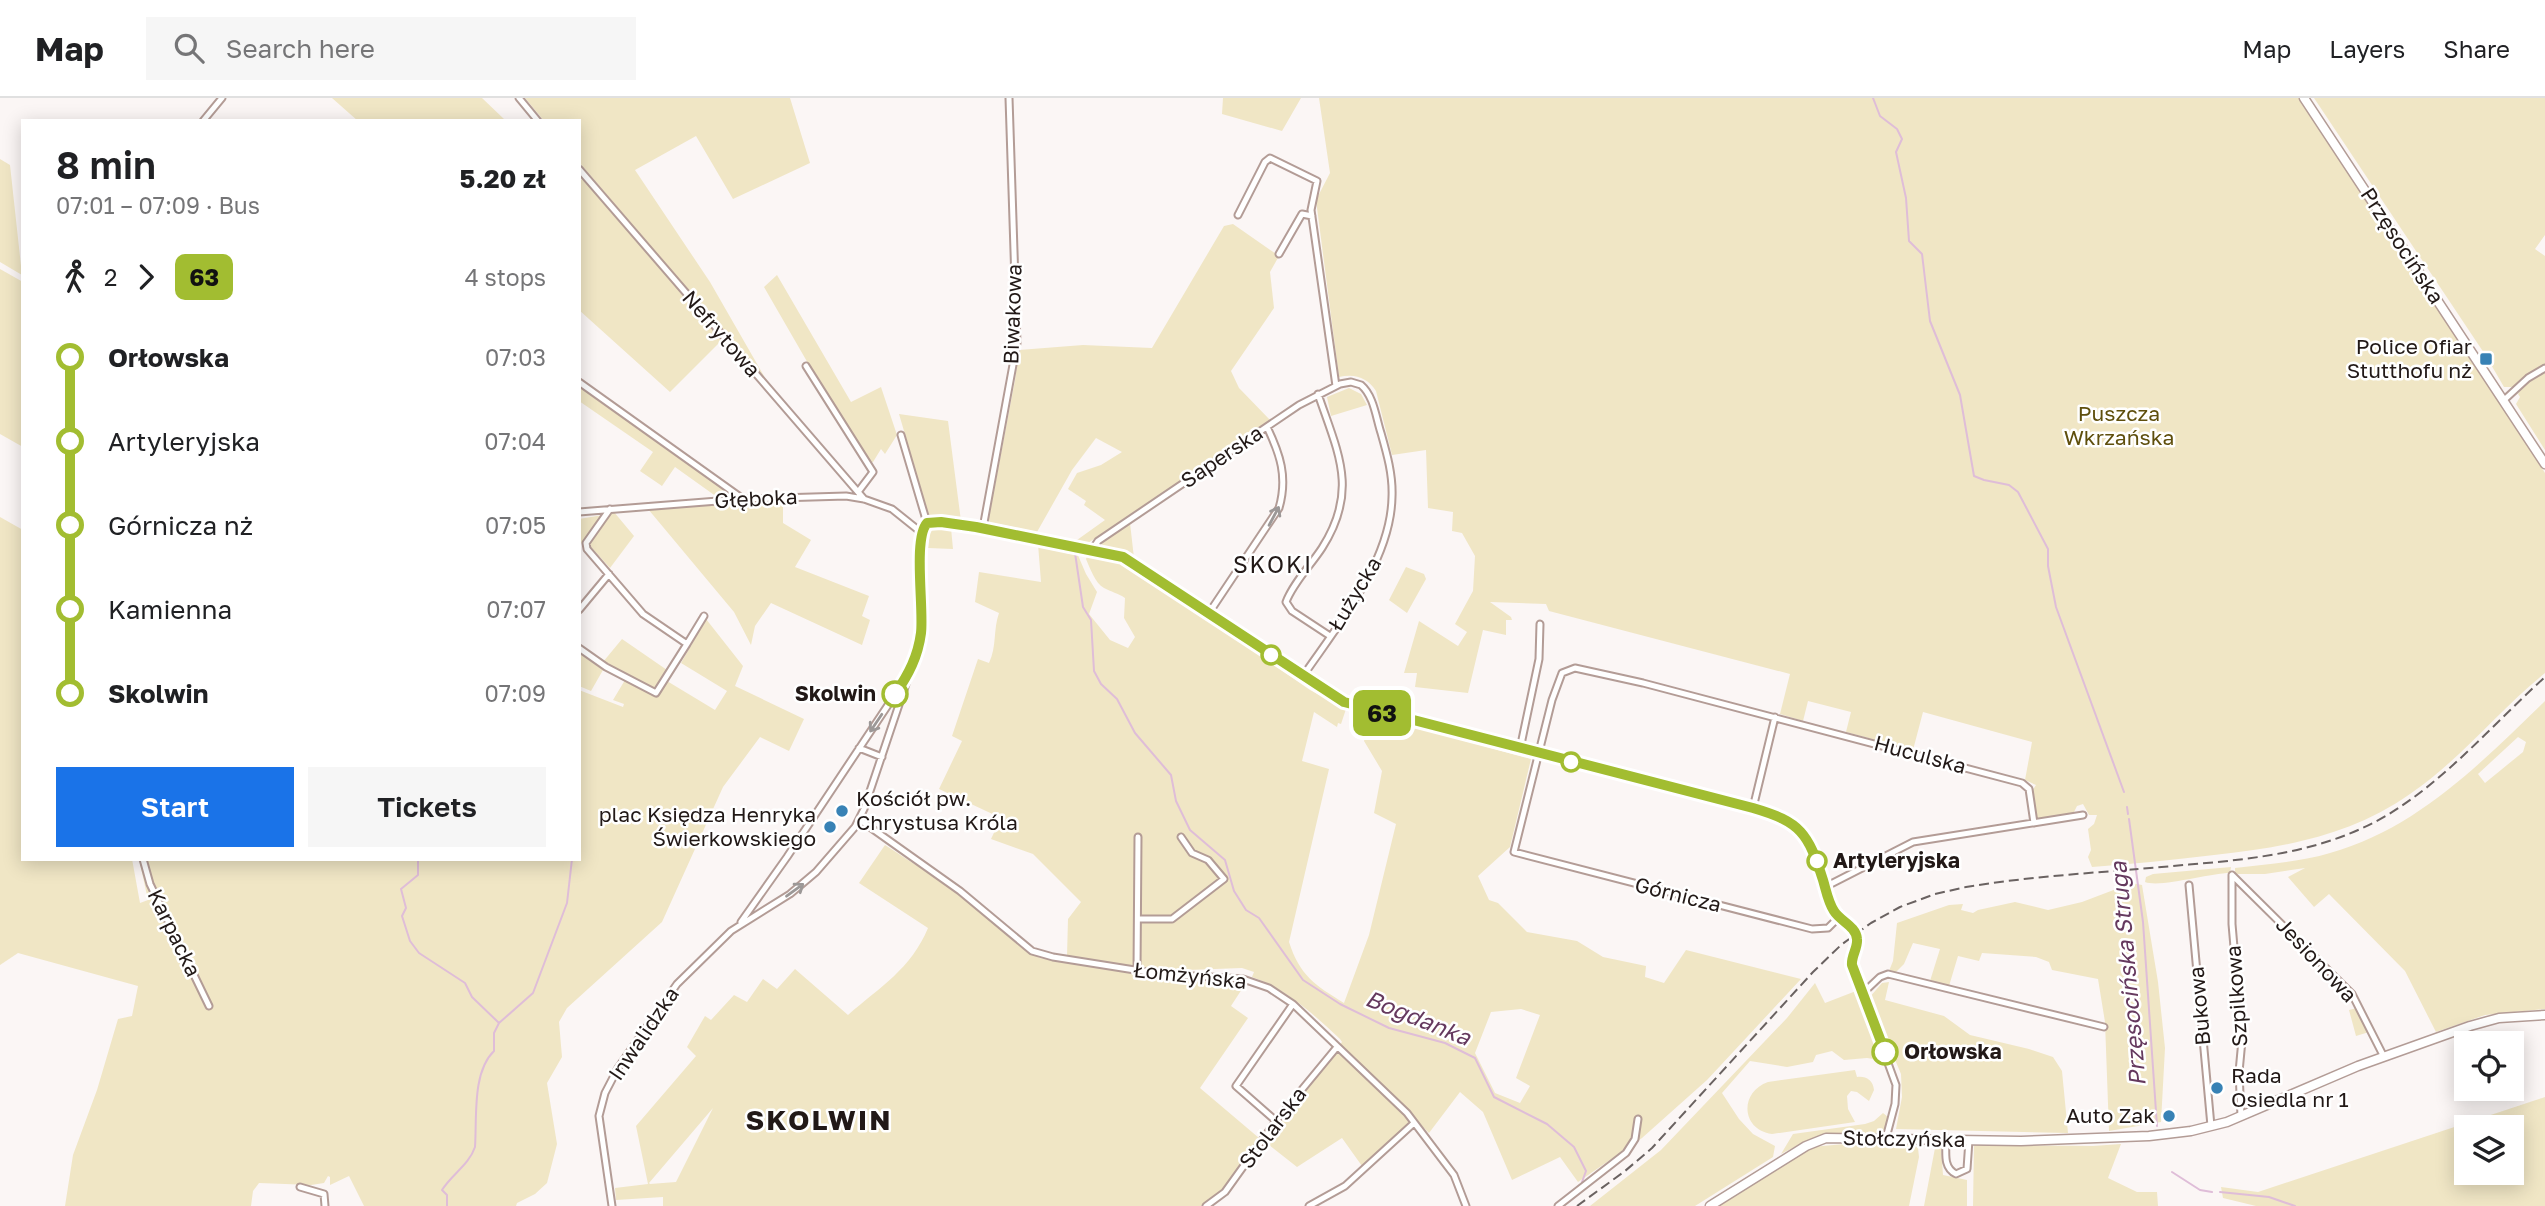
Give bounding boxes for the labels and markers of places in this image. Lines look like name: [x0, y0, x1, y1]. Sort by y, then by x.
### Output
place label: Police Ofiar Stutthofu nż: [2347, 333, 2472, 383]
marker: Police Ofiar Stutthofu nż: [2478, 351, 2494, 367]
unlabelled marker: [1261, 645, 1281, 665]
place label: Skolwin: [795, 680, 876, 706]
marker: Skolwin: [882, 681, 908, 707]
unlabelled marker: [1561, 752, 1581, 772]
place label: Kościół pw. Chrystusa Króla: [856, 785, 1018, 835]
place label: plac Księdza Henryka Świerkowskiego: [599, 801, 816, 851]
marker: Kościół pw. Chrystusa Króla: [834, 803, 850, 819]
marker: plac Księdza Henryka Świerkowskiego: [822, 819, 838, 835]
place label: Artyleryjska: [1833, 847, 1960, 873]
marker: Artyleryjska: [1807, 851, 1827, 871]
place label: Orłowska: [1904, 1038, 2002, 1064]
marker: Orłowska: [1872, 1039, 1898, 1065]
place label: Rada Osiedla nr 1: [2231, 1062, 2349, 1112]
marker: Rada Osiedla nr 1: [2209, 1080, 2225, 1096]
place label: Auto Zak: [2066, 1102, 2155, 1128]
marker: Auto Zak: [2161, 1108, 2177, 1124]

